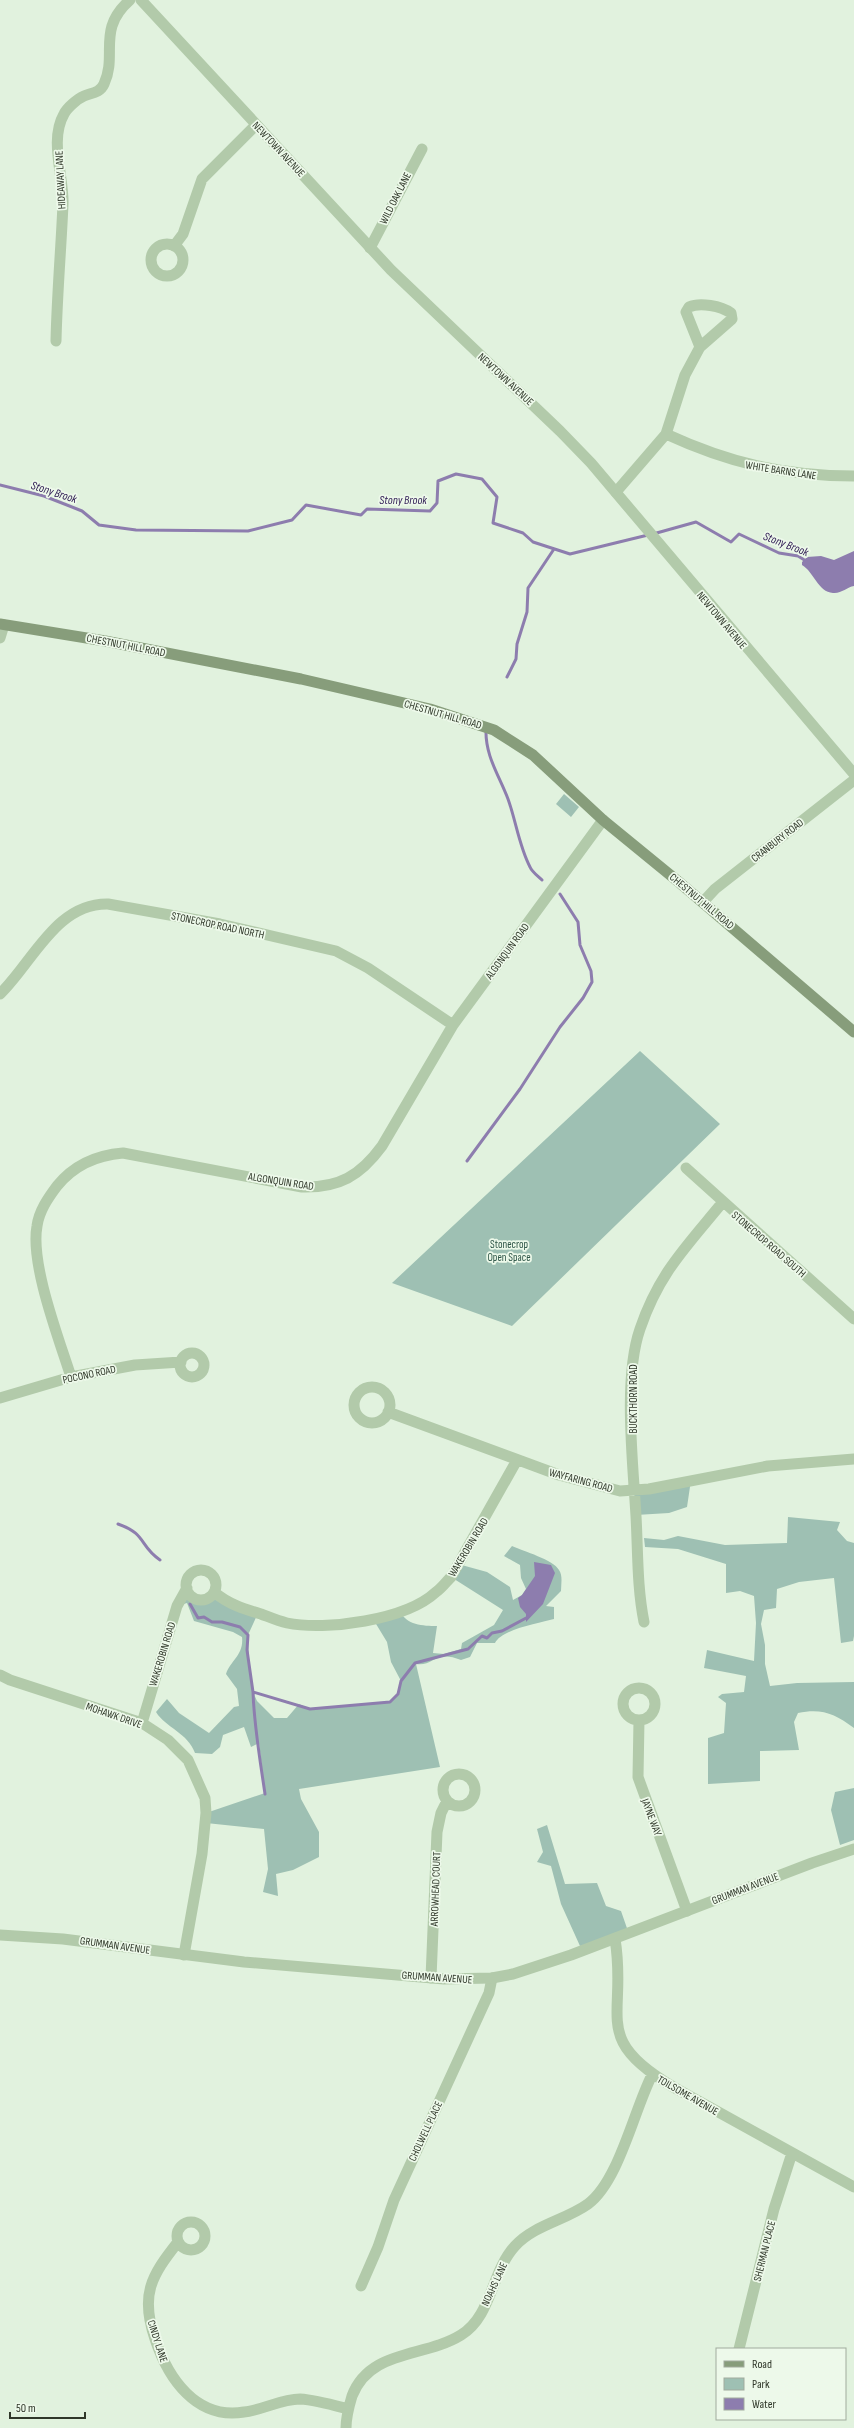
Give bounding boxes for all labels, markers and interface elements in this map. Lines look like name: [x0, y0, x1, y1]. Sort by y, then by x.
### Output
street label: NEWTOWN AVENUE: [250, 119, 308, 180]
street label: HIDEAWAY LANE: [52, 150, 69, 210]
street label: WILD OAK LANE: [377, 170, 414, 226]
street label: NEWTOWN AVENUE: [475, 350, 536, 408]
street label: WHITE BARNS LANE: [745, 458, 817, 483]
water label: Stony Brook: [29, 478, 79, 507]
water label: Stony Brook: [379, 493, 427, 508]
water label: Stony Brook: [761, 529, 811, 560]
street label: NEWTOWN AVENUE: [694, 589, 749, 652]
street label: CHESTNUT HILL ROAD: [85, 631, 166, 660]
street label: CHESTNUT HILL ROAD: [403, 697, 483, 732]
street label: CRANBURY ROAD: [749, 816, 806, 865]
street label: CHESTNUT HILL ROAD: [667, 871, 737, 932]
street label: STONECROP ROAD NORTH: [170, 909, 266, 942]
street label: ALGONQUIN ROAD: [482, 921, 532, 983]
street label: ALGONQUIN ROAD: [246, 1170, 315, 1193]
street label: STONECROP ROAD SOUTH: [729, 1209, 809, 1280]
park label: Stonecrop Open Space: [487, 1238, 531, 1264]
street label: POCONO ROAD: [61, 1363, 117, 1386]
street label: BUCKTHORN ROAD: [627, 1364, 640, 1434]
street label: WAYFARING ROAD: [548, 1466, 614, 1495]
street label: WAKEROBIN ROAD: [446, 1515, 491, 1579]
street label: WAKEROBIN ROAD: [147, 1620, 178, 1688]
street label: MOHAWK DRIVE: [84, 1700, 143, 1731]
street label: JAYNE WAY: [638, 1796, 665, 1838]
street label: ARROWHEAD COURT: [428, 1851, 443, 1928]
street label: GRUMMAN AVENUE: [710, 1870, 780, 1907]
street label: GRUMMAN AVENUE: [79, 1934, 151, 1957]
street label: GRUMMAN AVENUE: [401, 1969, 473, 1986]
street label: TOILSOME AVENUE: [655, 2073, 721, 2118]
street label: CHOLWELL PLACE: [406, 2099, 445, 2163]
street label: SHERMAN PLACE: [751, 2220, 778, 2283]
street label: NOAHS LANE: [479, 2260, 510, 2308]
street label: CINDY LANE: [145, 2318, 170, 2364]
legend: [716, 2348, 846, 2420]
text: Road: [752, 2357, 772, 2372]
text: Park: [752, 2377, 770, 2392]
scale bar: [10, 2394, 85, 2420]
text: Water: [752, 2397, 776, 2412]
text: 50 m: [16, 2401, 36, 2416]

